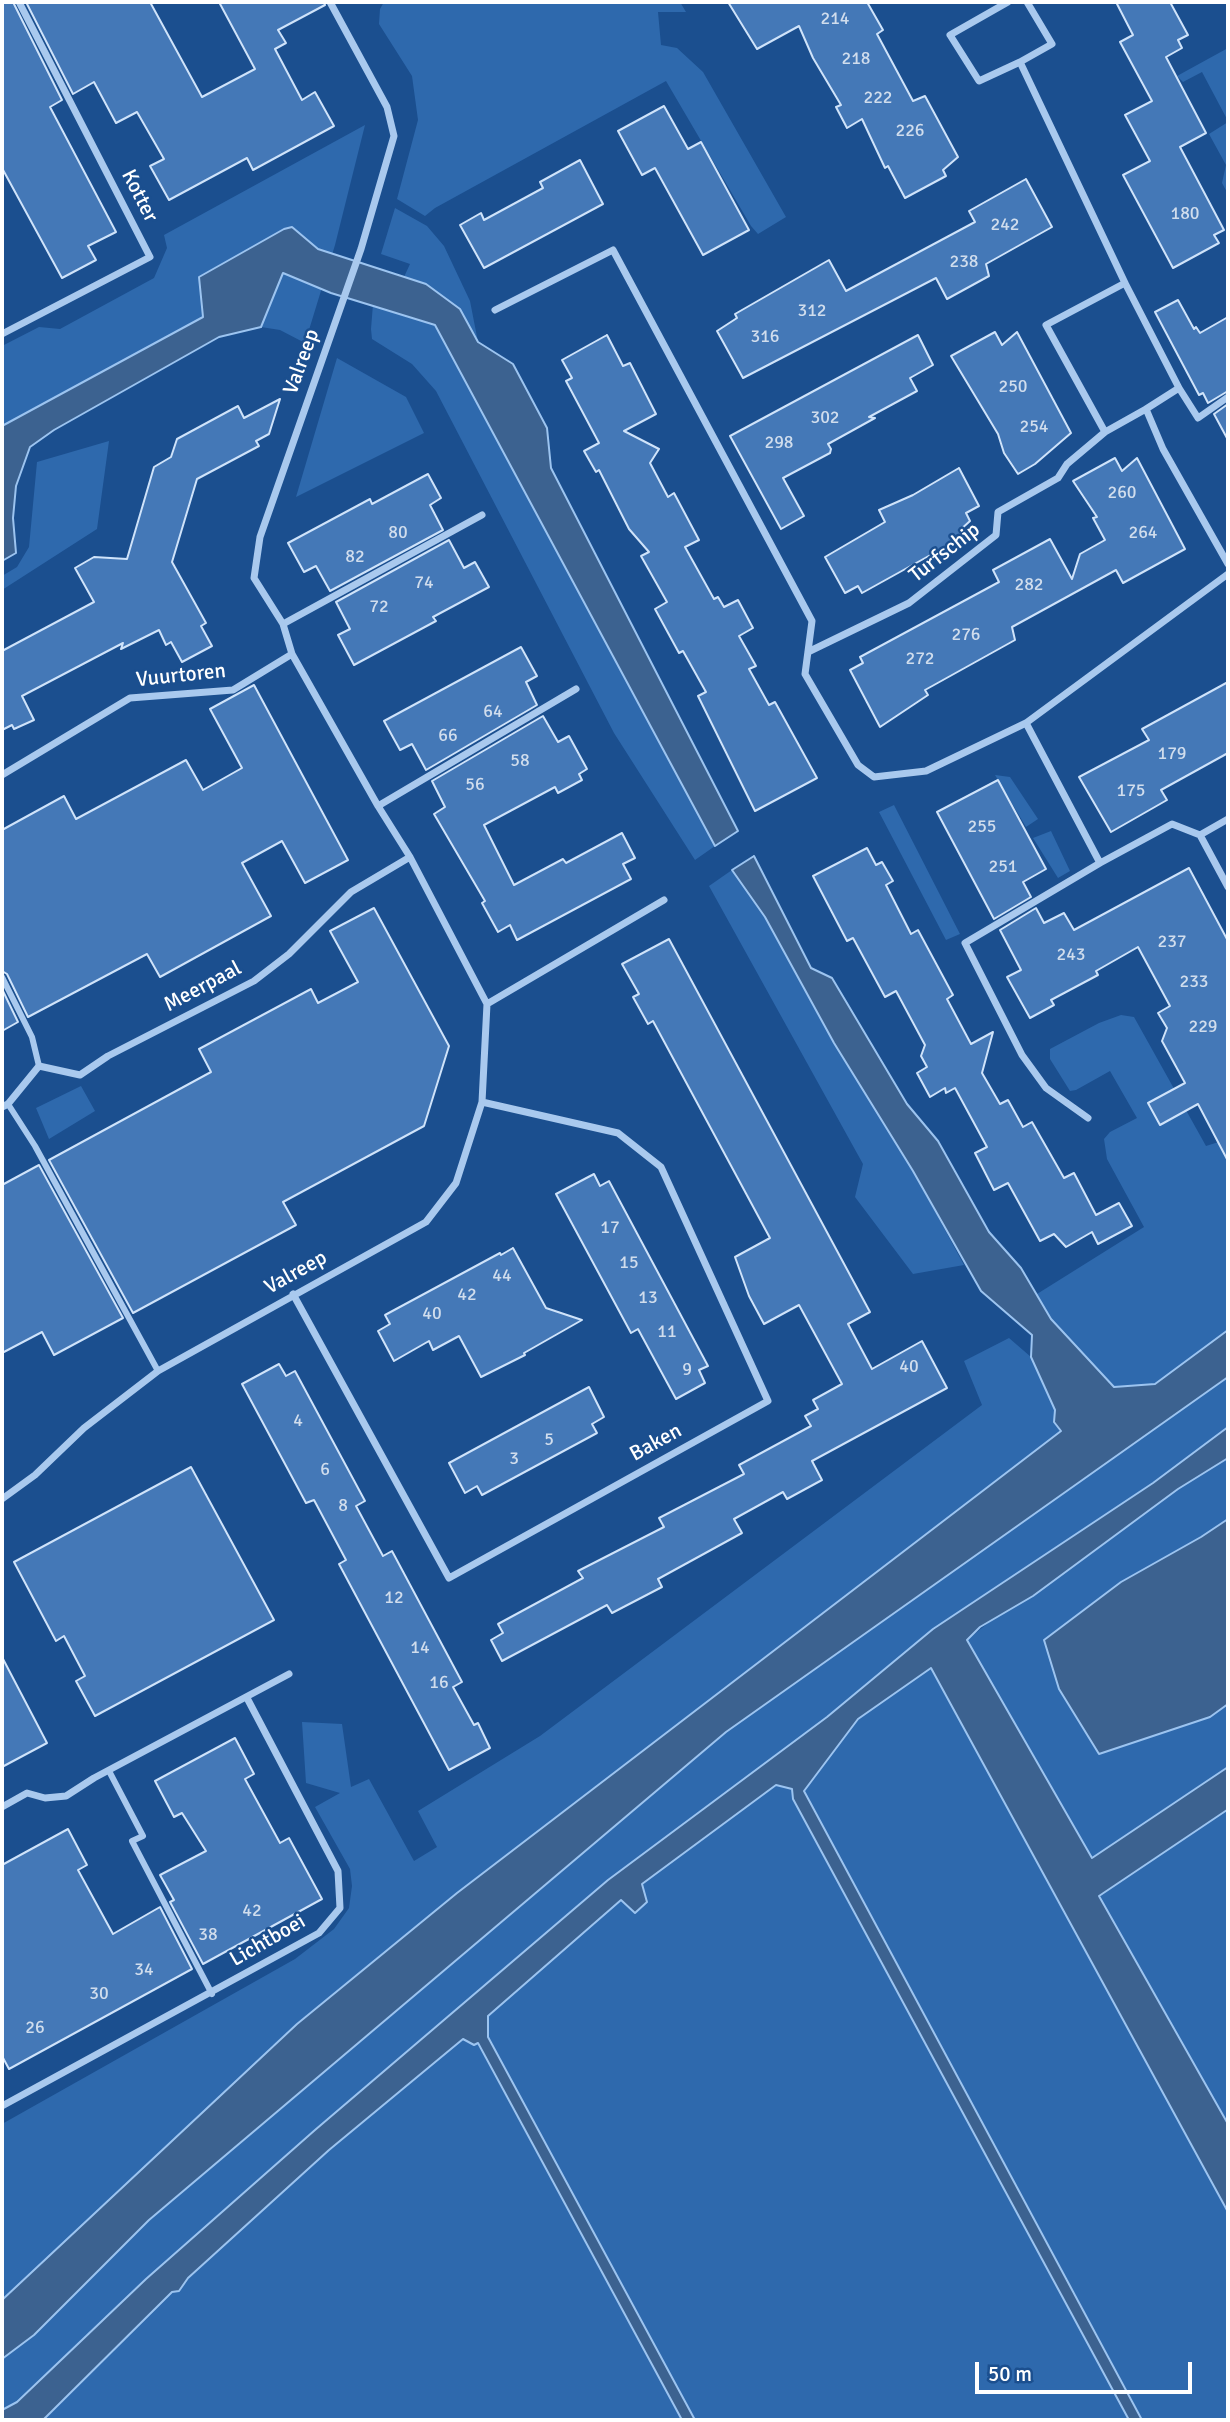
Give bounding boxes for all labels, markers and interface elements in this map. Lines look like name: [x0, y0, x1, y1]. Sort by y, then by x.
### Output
house number: 214: [820, 8, 850, 30]
house number: 218: [841, 48, 871, 70]
house number: 222: [863, 87, 893, 109]
house number: 226: [895, 120, 925, 142]
street label: Kotter: [115, 165, 163, 227]
house number: 180: [1170, 203, 1200, 225]
house number: 242: [990, 214, 1020, 236]
house number: 238: [949, 251, 979, 273]
house number: 312: [797, 300, 827, 322]
street label: Valreep: [279, 326, 325, 398]
house number: 316: [750, 326, 780, 348]
house number: 250: [998, 376, 1028, 398]
house number: 302: [810, 407, 840, 429]
house number: 254: [1019, 416, 1049, 438]
house number: 298: [764, 432, 794, 454]
house number: 260: [1107, 482, 1137, 504]
street label: Turfschip: [905, 518, 985, 588]
house number: 80: [388, 522, 408, 544]
house number: 264: [1128, 522, 1158, 544]
house number: 82: [345, 546, 365, 568]
house number: 74: [414, 572, 434, 594]
house number: 282: [1014, 574, 1044, 596]
house number: 72: [369, 596, 389, 618]
house number: 276: [951, 624, 981, 646]
house number: 272: [905, 648, 935, 670]
street label: Vuurtoren: [135, 659, 227, 693]
house number: 64: [483, 701, 503, 723]
house number: 66: [438, 725, 458, 747]
house number: 179: [1157, 743, 1187, 765]
house number: 58: [510, 750, 530, 772]
house number: 56: [465, 774, 485, 796]
house number: 175: [1116, 780, 1146, 802]
house number: 255: [967, 816, 997, 838]
house number: 251: [988, 856, 1018, 878]
house number: 237: [1157, 931, 1187, 953]
house number: 243: [1056, 944, 1086, 966]
street label: Meerpaal: [160, 956, 246, 1018]
house number: 233: [1179, 971, 1209, 993]
house number: 229: [1188, 1016, 1218, 1038]
house number: 17: [600, 1217, 620, 1239]
street label: Valreep: [260, 1246, 332, 1300]
house number: 15: [619, 1252, 639, 1274]
house number: 44: [492, 1265, 512, 1287]
house number: 42: [457, 1284, 477, 1306]
house number: 13: [638, 1287, 658, 1309]
house number: 40: [422, 1303, 442, 1325]
house number: 11: [657, 1321, 677, 1343]
house number: 40: [899, 1356, 919, 1378]
house number: 9: [682, 1359, 692, 1381]
house number: 4: [293, 1410, 303, 1432]
street label: Baken: [626, 1419, 686, 1467]
house number: 5: [544, 1429, 554, 1451]
house number: 3: [509, 1448, 519, 1470]
house number: 6: [320, 1459, 330, 1481]
house number: 8: [338, 1495, 348, 1517]
house number: 12: [384, 1587, 404, 1609]
house number: 14: [410, 1637, 430, 1659]
house number: 16: [429, 1672, 449, 1694]
house number: 42: [242, 1900, 262, 1922]
street label: Lichtboei: [226, 1909, 310, 1973]
house number: 38: [198, 1924, 218, 1946]
house number: 34: [134, 1959, 154, 1981]
house number: 30: [89, 1983, 109, 2005]
house number: 26: [25, 2017, 45, 2039]
scale bar: [978, 2348, 1195, 2392]
text: 50 m: [988, 2361, 1032, 2387]

